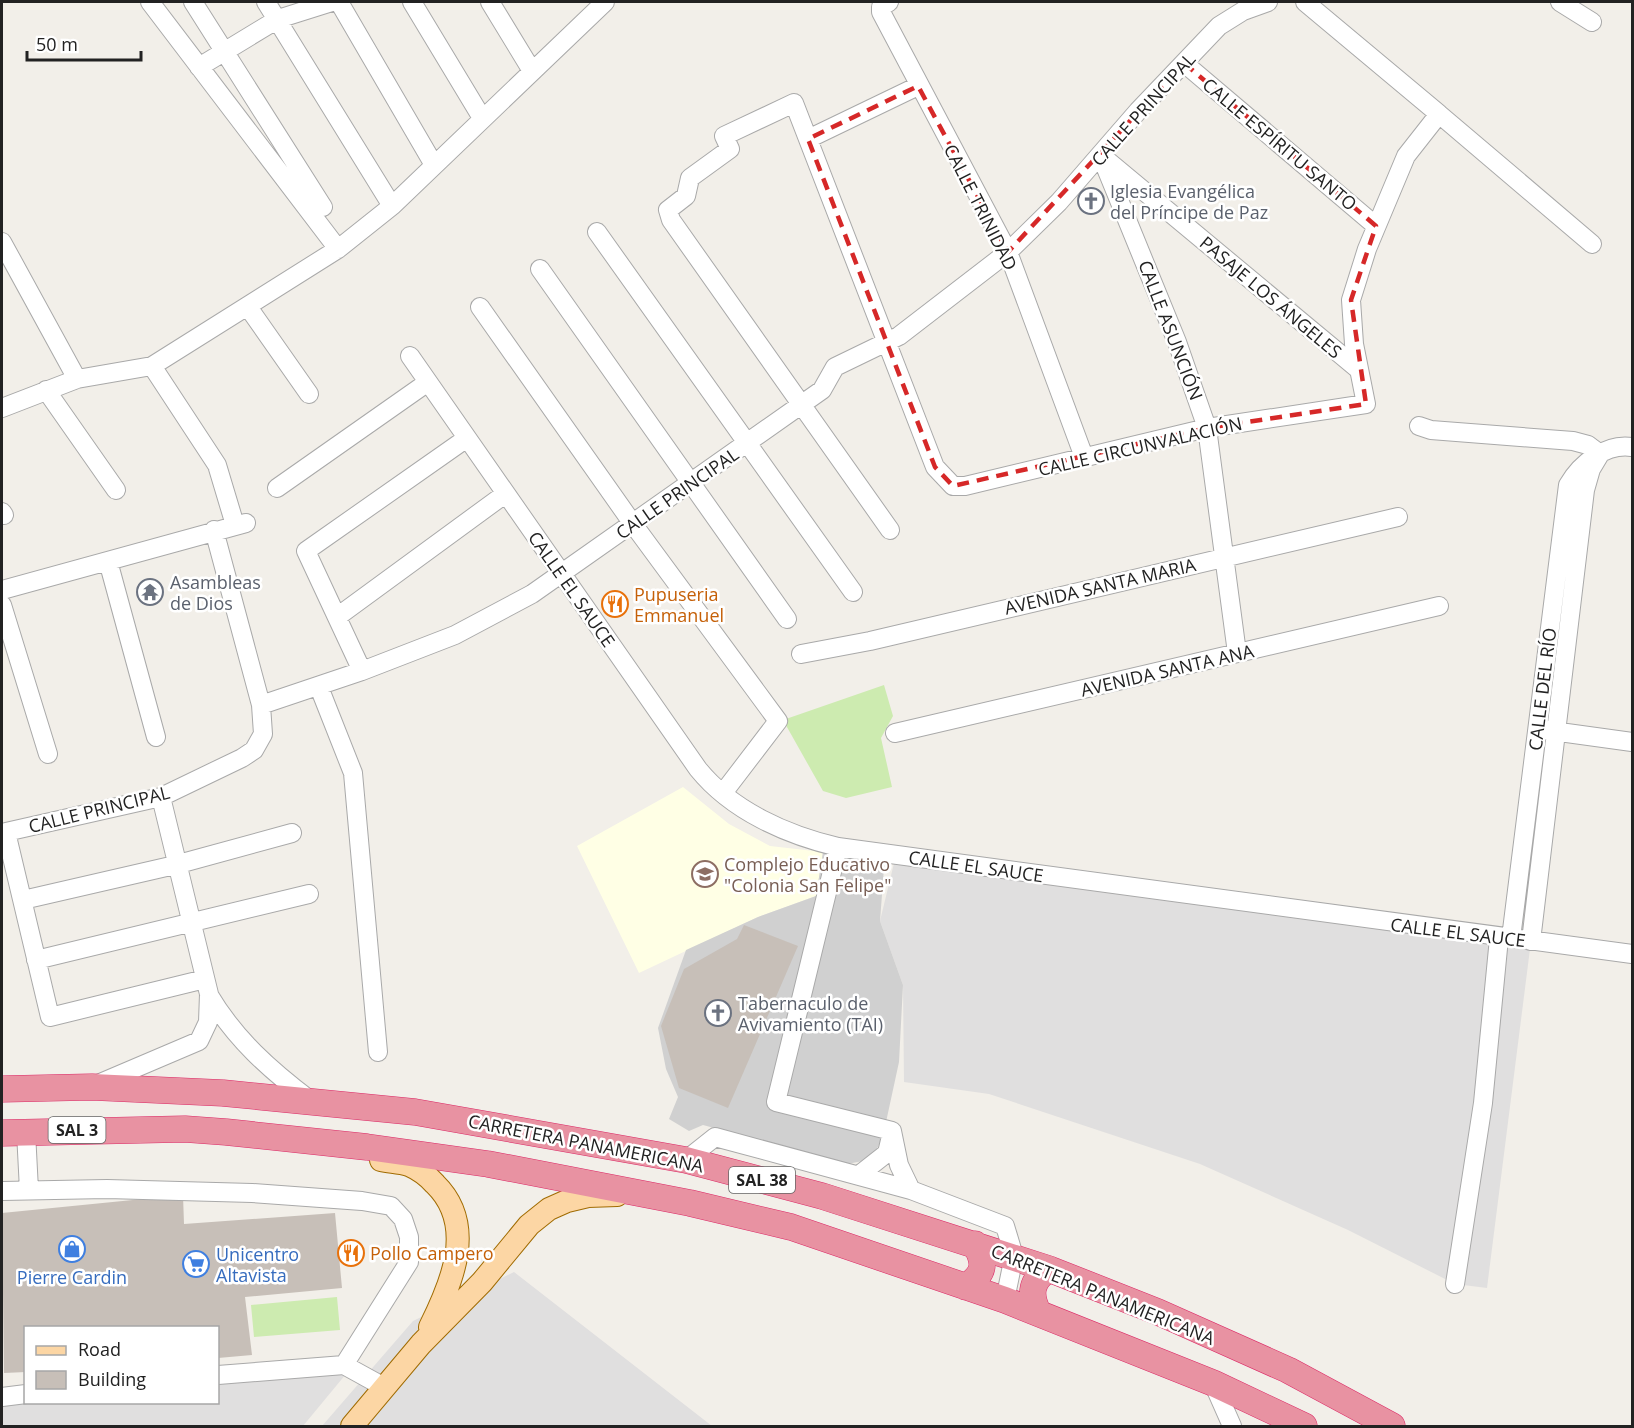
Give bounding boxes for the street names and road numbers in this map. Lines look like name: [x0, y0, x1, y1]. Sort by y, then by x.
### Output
street label: CALLE PRINCIPAL: [1086, 47, 1200, 171]
street label: CALLE ESPÍRITU SANTO: [1198, 72, 1362, 216]
street label: CALLE TRINIDAD: [939, 140, 1023, 274]
street label: PASAJE LOS ÁNGELES: [1195, 231, 1347, 364]
street label: CALLE ASUNCIÓN: [1133, 257, 1209, 403]
street label: CALLE CIRCUNVALACIÓN: [1036, 411, 1244, 481]
street label: CALLE PRINCIPAL: [611, 442, 743, 544]
street label: CALLE EL SAUCE: [523, 526, 621, 652]
street label: AVENIDA SANTA MARIA: [1002, 552, 1199, 620]
street label: CALLE DEL RÍO: [1523, 626, 1561, 752]
street label: AVENIDA SANTA ANA: [1078, 638, 1256, 702]
street label: CALLE PRINCIPAL: [26, 780, 172, 838]
street label: CALLE EL SAUCE: [907, 845, 1045, 887]
street label: CALLE EL SAUCE: [1389, 912, 1527, 952]
street label: CARRETERA PANAMERICANA: [466, 1108, 706, 1178]
road number: SAL 3: [48, 1117, 106, 1143]
road number: SAL 38: [729, 1167, 795, 1193]
street label: CARRETERA PANAMERICANA: [988, 1238, 1219, 1350]

